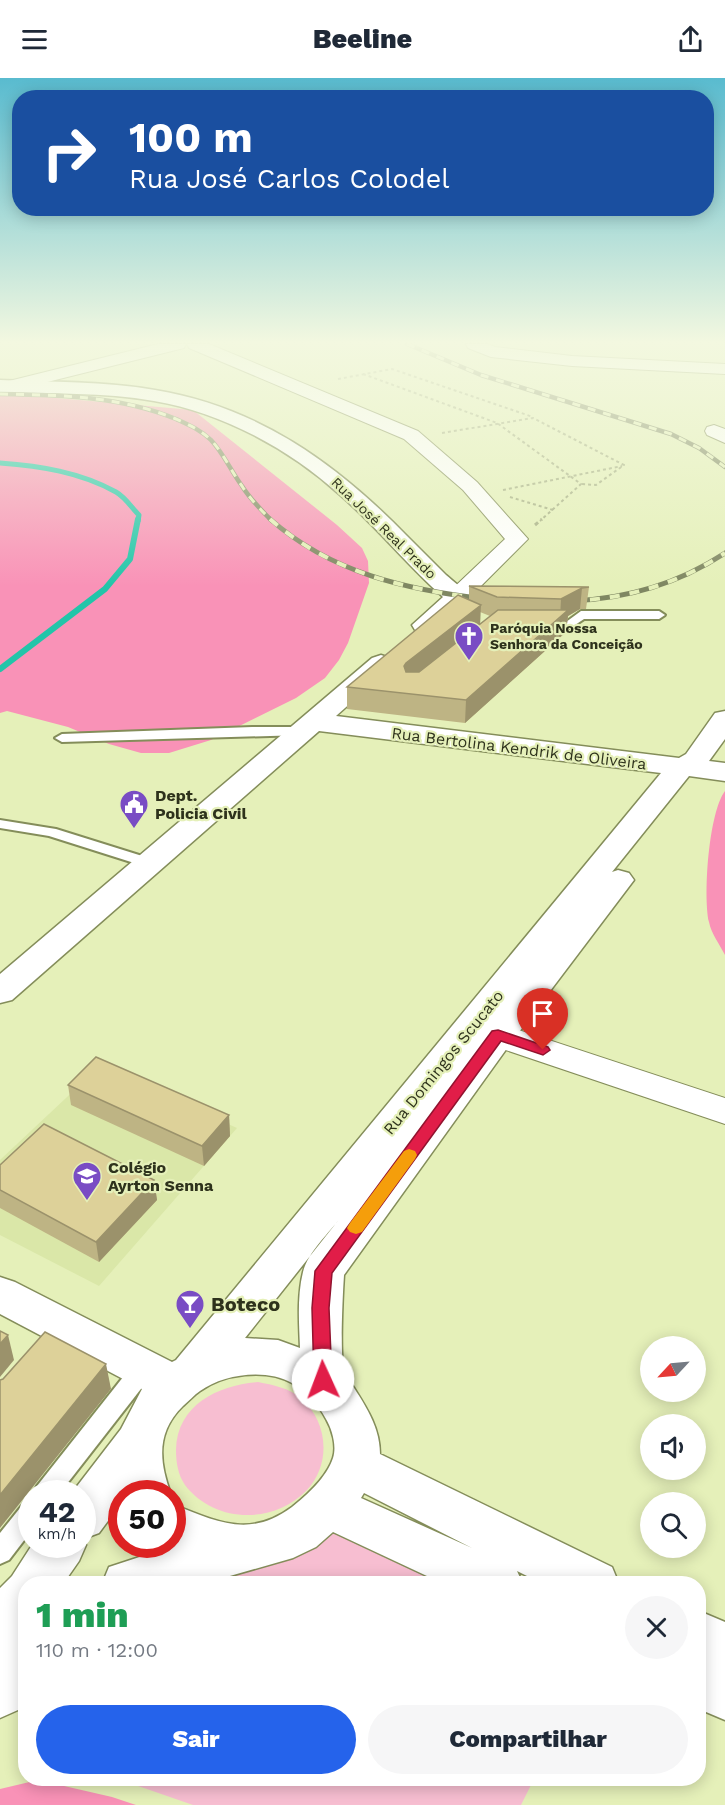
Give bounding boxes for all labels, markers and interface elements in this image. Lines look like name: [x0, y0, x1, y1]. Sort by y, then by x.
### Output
icon: menu: [18, 23, 51, 56]
text: Beeline: [313, 23, 412, 55]
icon: share: [674, 23, 707, 56]
text: 100 m: [129, 113, 253, 162]
icon: right: [30, 114, 108, 192]
text: Rua José Carlos Colodel: [129, 163, 450, 195]
street label: Rua José Real Prado: [328, 474, 440, 582]
church icon: Paróquia Nossa Senhora da Conceição: [453, 620, 485, 662]
place label: Paróquia Nossa Senhora da Conceição: [490, 620, 643, 652]
street label: Rua Bertolina Kendrik de Oliveira: [390, 723, 647, 774]
place label: Dept. Policia Civil: [155, 786, 248, 823]
public building icon: Dept. Policia Civil: [118, 788, 150, 830]
street label: Rua Domingos Scucato: [379, 986, 507, 1138]
pin: [517, 988, 568, 1050]
icon: arrive: [526, 997, 559, 1030]
place label: Colégio Ayrton Senna: [108, 1158, 214, 1195]
school or university icon: Colégio Ayrton Senna: [71, 1160, 103, 1202]
bar icon: Boteco: [174, 1288, 206, 1330]
place label: Boteco: [211, 1292, 280, 1316]
north arrow: [640, 1336, 706, 1402]
map controls: [640, 1336, 706, 1558]
position arrow: [291, 1348, 355, 1412]
button: sound: [640, 1414, 706, 1480]
speed limit sign: 50: [108, 1480, 186, 1558]
button: search: [640, 1492, 706, 1558]
text: 42: [39, 1494, 75, 1529]
text: km/h: [38, 1525, 76, 1543]
text: 1 min: [36, 1594, 129, 1636]
button: close: [625, 1596, 688, 1659]
text: 110 m · 12:00: [36, 1638, 158, 1662]
button: Sair: [36, 1705, 356, 1774]
button: Compartilhar: [368, 1705, 688, 1774]

